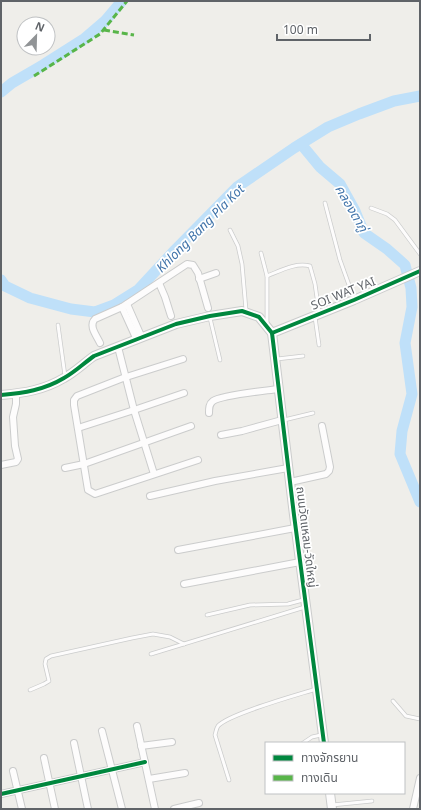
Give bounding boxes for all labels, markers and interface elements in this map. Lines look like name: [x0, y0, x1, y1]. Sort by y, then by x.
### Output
north arrow: [16, 16, 56, 56]
scale bar: [277, 16, 370, 42]
text: N: [33, 18, 47, 35]
text: 100 m: [283, 21, 318, 38]
water label: Khlong Bang Pla Kot: [152, 179, 249, 276]
water label: คลองตาภู่: [331, 181, 374, 236]
street label: SOI WAT YAI: [308, 272, 378, 314]
street label: ถนนวัดแหลม-วัดใหญ่: [292, 485, 322, 589]
legend: [265, 742, 405, 794]
text: ทางจักรยาน: [301, 749, 358, 766]
text: ทางเดิน: [301, 769, 338, 786]

